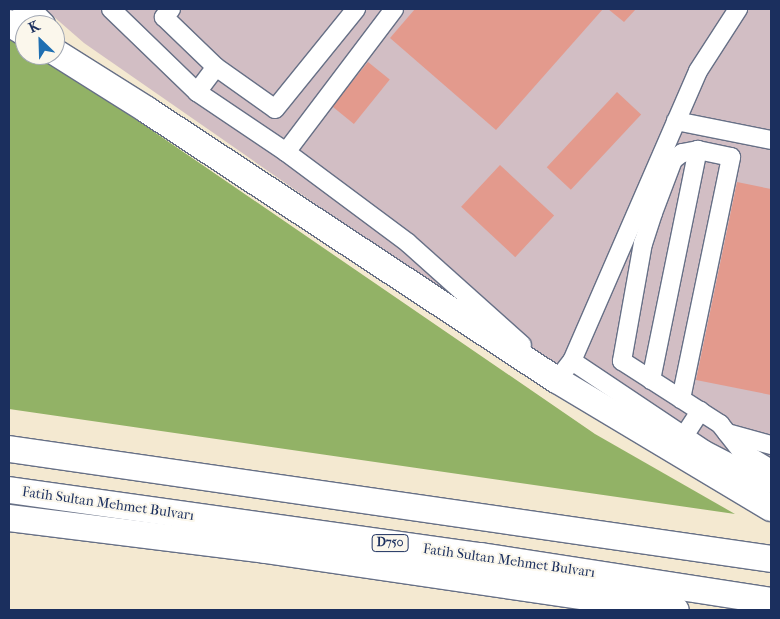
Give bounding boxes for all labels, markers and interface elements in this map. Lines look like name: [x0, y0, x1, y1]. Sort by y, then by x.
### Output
north arrow: [15, 15, 65, 65]
text: K: [26, 17, 42, 37]
street label: Fatih Sultan Mehmet Bulvarı: [21, 484, 195, 524]
road number: D750: [371, 534, 409, 552]
street label: Fatih Sultan Mehmet Bulvarı: [422, 541, 596, 581]

